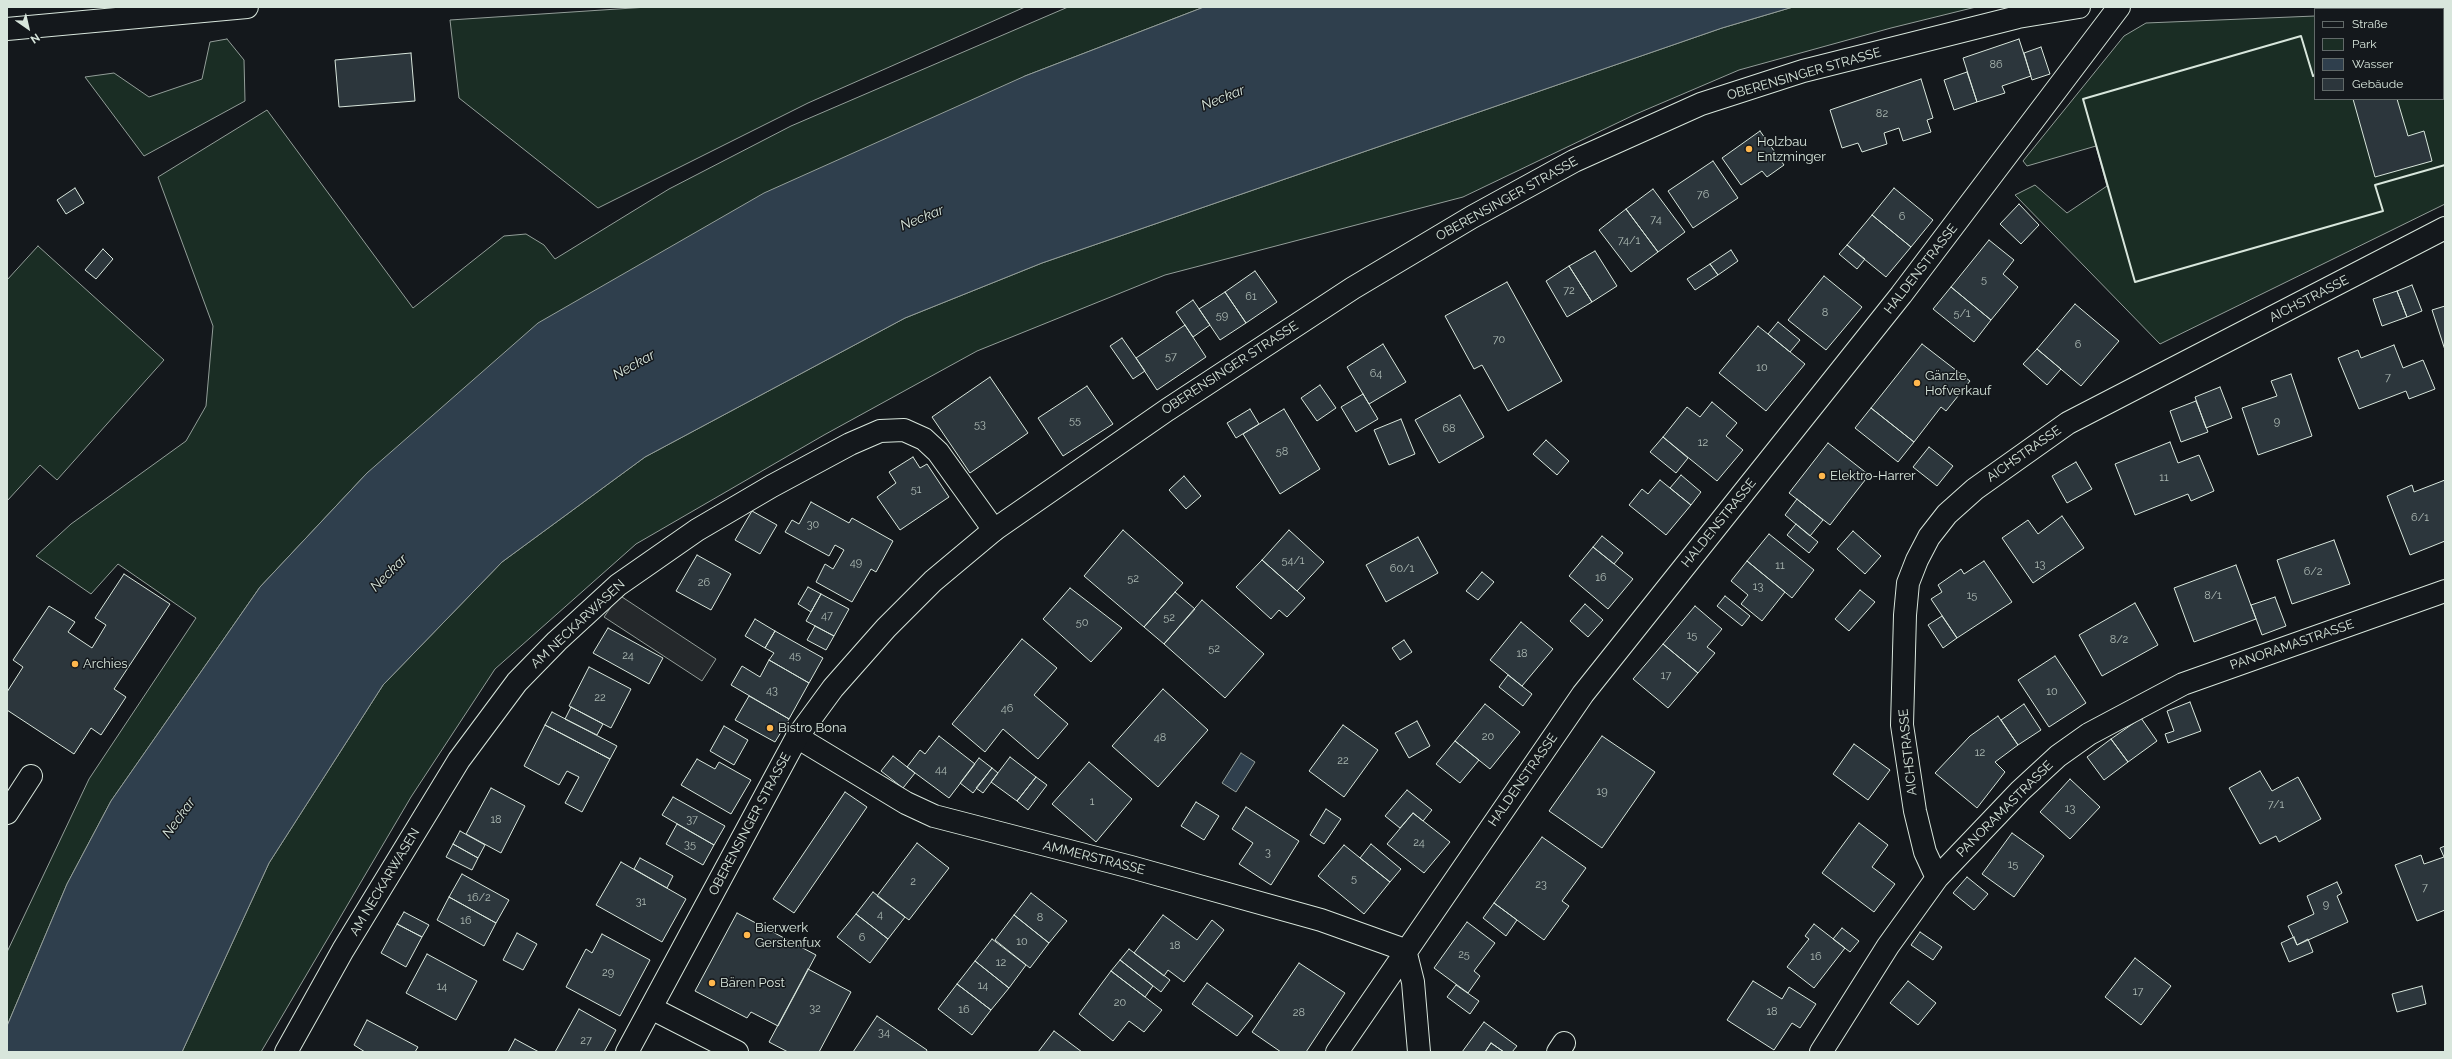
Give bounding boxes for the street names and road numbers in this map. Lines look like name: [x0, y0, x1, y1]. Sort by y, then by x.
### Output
street label: OBERENSINGER STRASSE: [1725, 45, 1883, 103]
street label: OBERENSINGER STRASSE: [1433, 153, 1581, 245]
street label: HALDENSTRASSE: [1881, 221, 1961, 317]
street label: AICHSTRASSE: [2267, 272, 2351, 326]
street label: OBERENSINGER STRASSE: [1159, 318, 1301, 418]
street label: AICHSTRASSE: [1984, 423, 2064, 485]
street label: HALDENSTRASSE: [1678, 475, 1760, 571]
street label: AM NECKARWASEN: [528, 576, 628, 672]
street label: PANORAMASTRASSE: [2228, 616, 2356, 674]
street label: AICHSTRASSE: [1896, 708, 1920, 796]
street label: HALDENSTRASSE: [1485, 731, 1561, 829]
street label: OBERENSINGER STRASSE: [706, 750, 794, 898]
street label: PANORAMASTRASSE: [1954, 758, 2056, 860]
street label: AM NECKARWASEN: [347, 825, 423, 939]
street label: AMMERSTRASSE: [1041, 838, 1147, 878]

